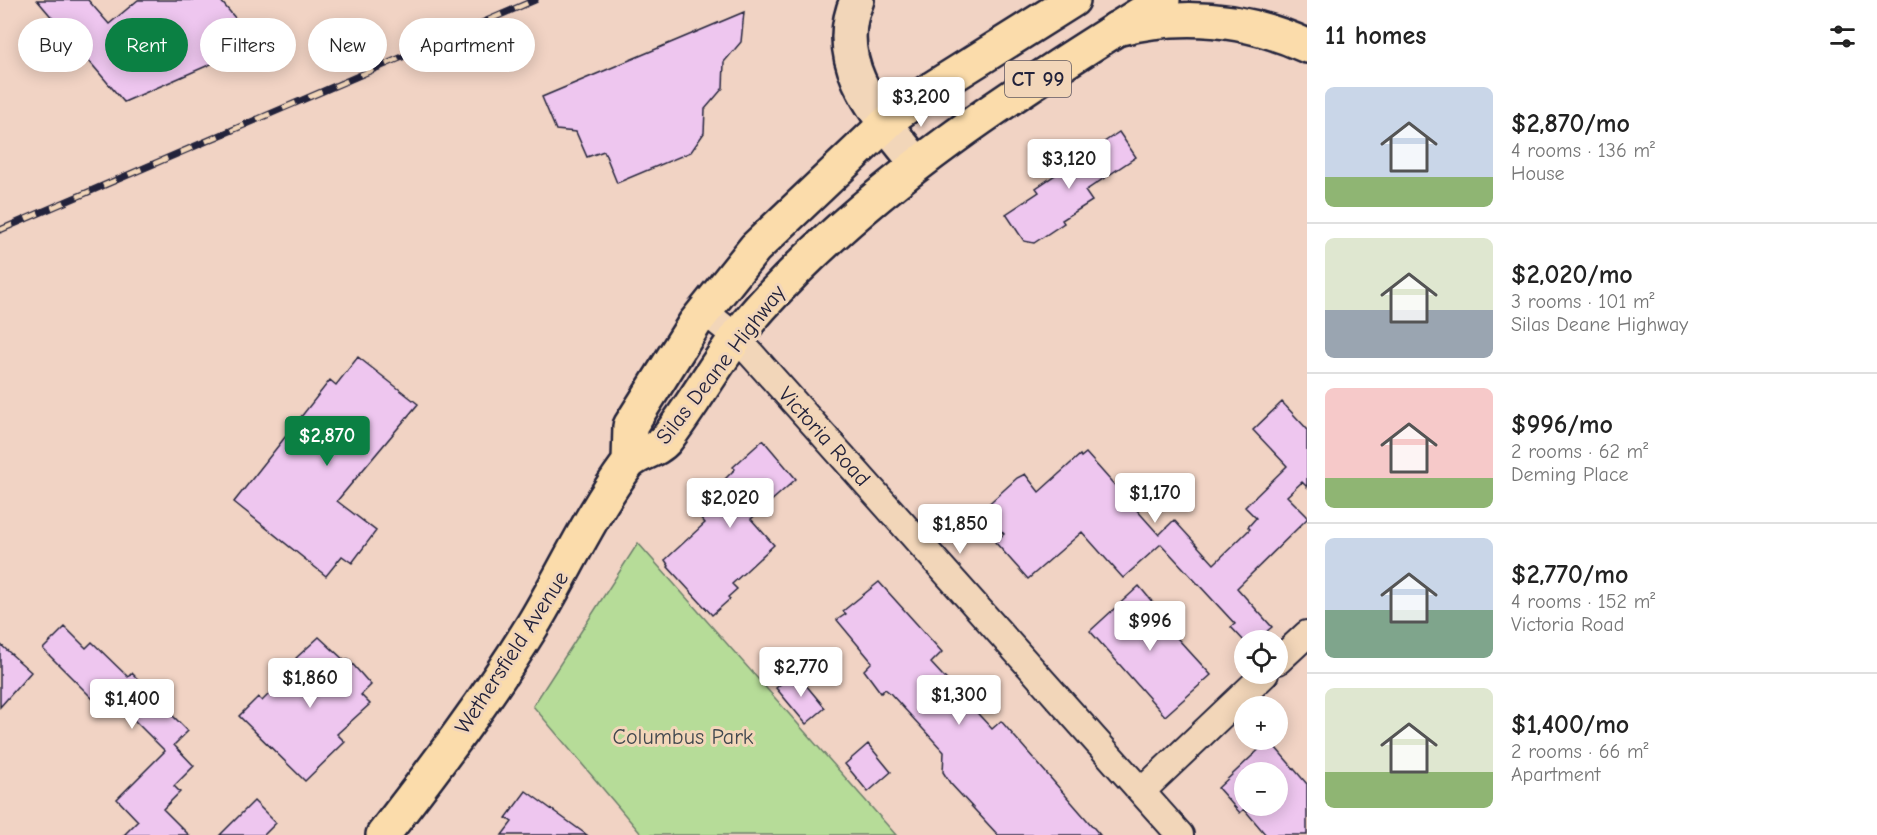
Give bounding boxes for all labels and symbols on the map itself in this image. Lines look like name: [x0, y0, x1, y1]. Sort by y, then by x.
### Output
road number: CT 99: [1005, 61, 1071, 97]
pin: $3,200: [872, 77, 970, 128]
pin: $3,120: [1020, 139, 1118, 190]
street label: Silas Deane Highway: [651, 280, 791, 449]
street label: Victoria Road: [773, 382, 876, 492]
pin: $2,870: [278, 416, 376, 467]
pin: $1,170: [1106, 473, 1204, 524]
pin: $2,020: [681, 478, 779, 529]
pin: $1,850: [911, 504, 1009, 555]
street label: Wethersfield Avenue: [450, 566, 574, 739]
pin: $996: [1114, 601, 1186, 652]
pin: $2,770: [752, 647, 850, 698]
pin: $1,860: [261, 658, 359, 709]
pin: $1,300: [910, 675, 1008, 726]
pin: $1,400: [83, 679, 181, 730]
park label: Columbus Park: [612, 724, 754, 750]

